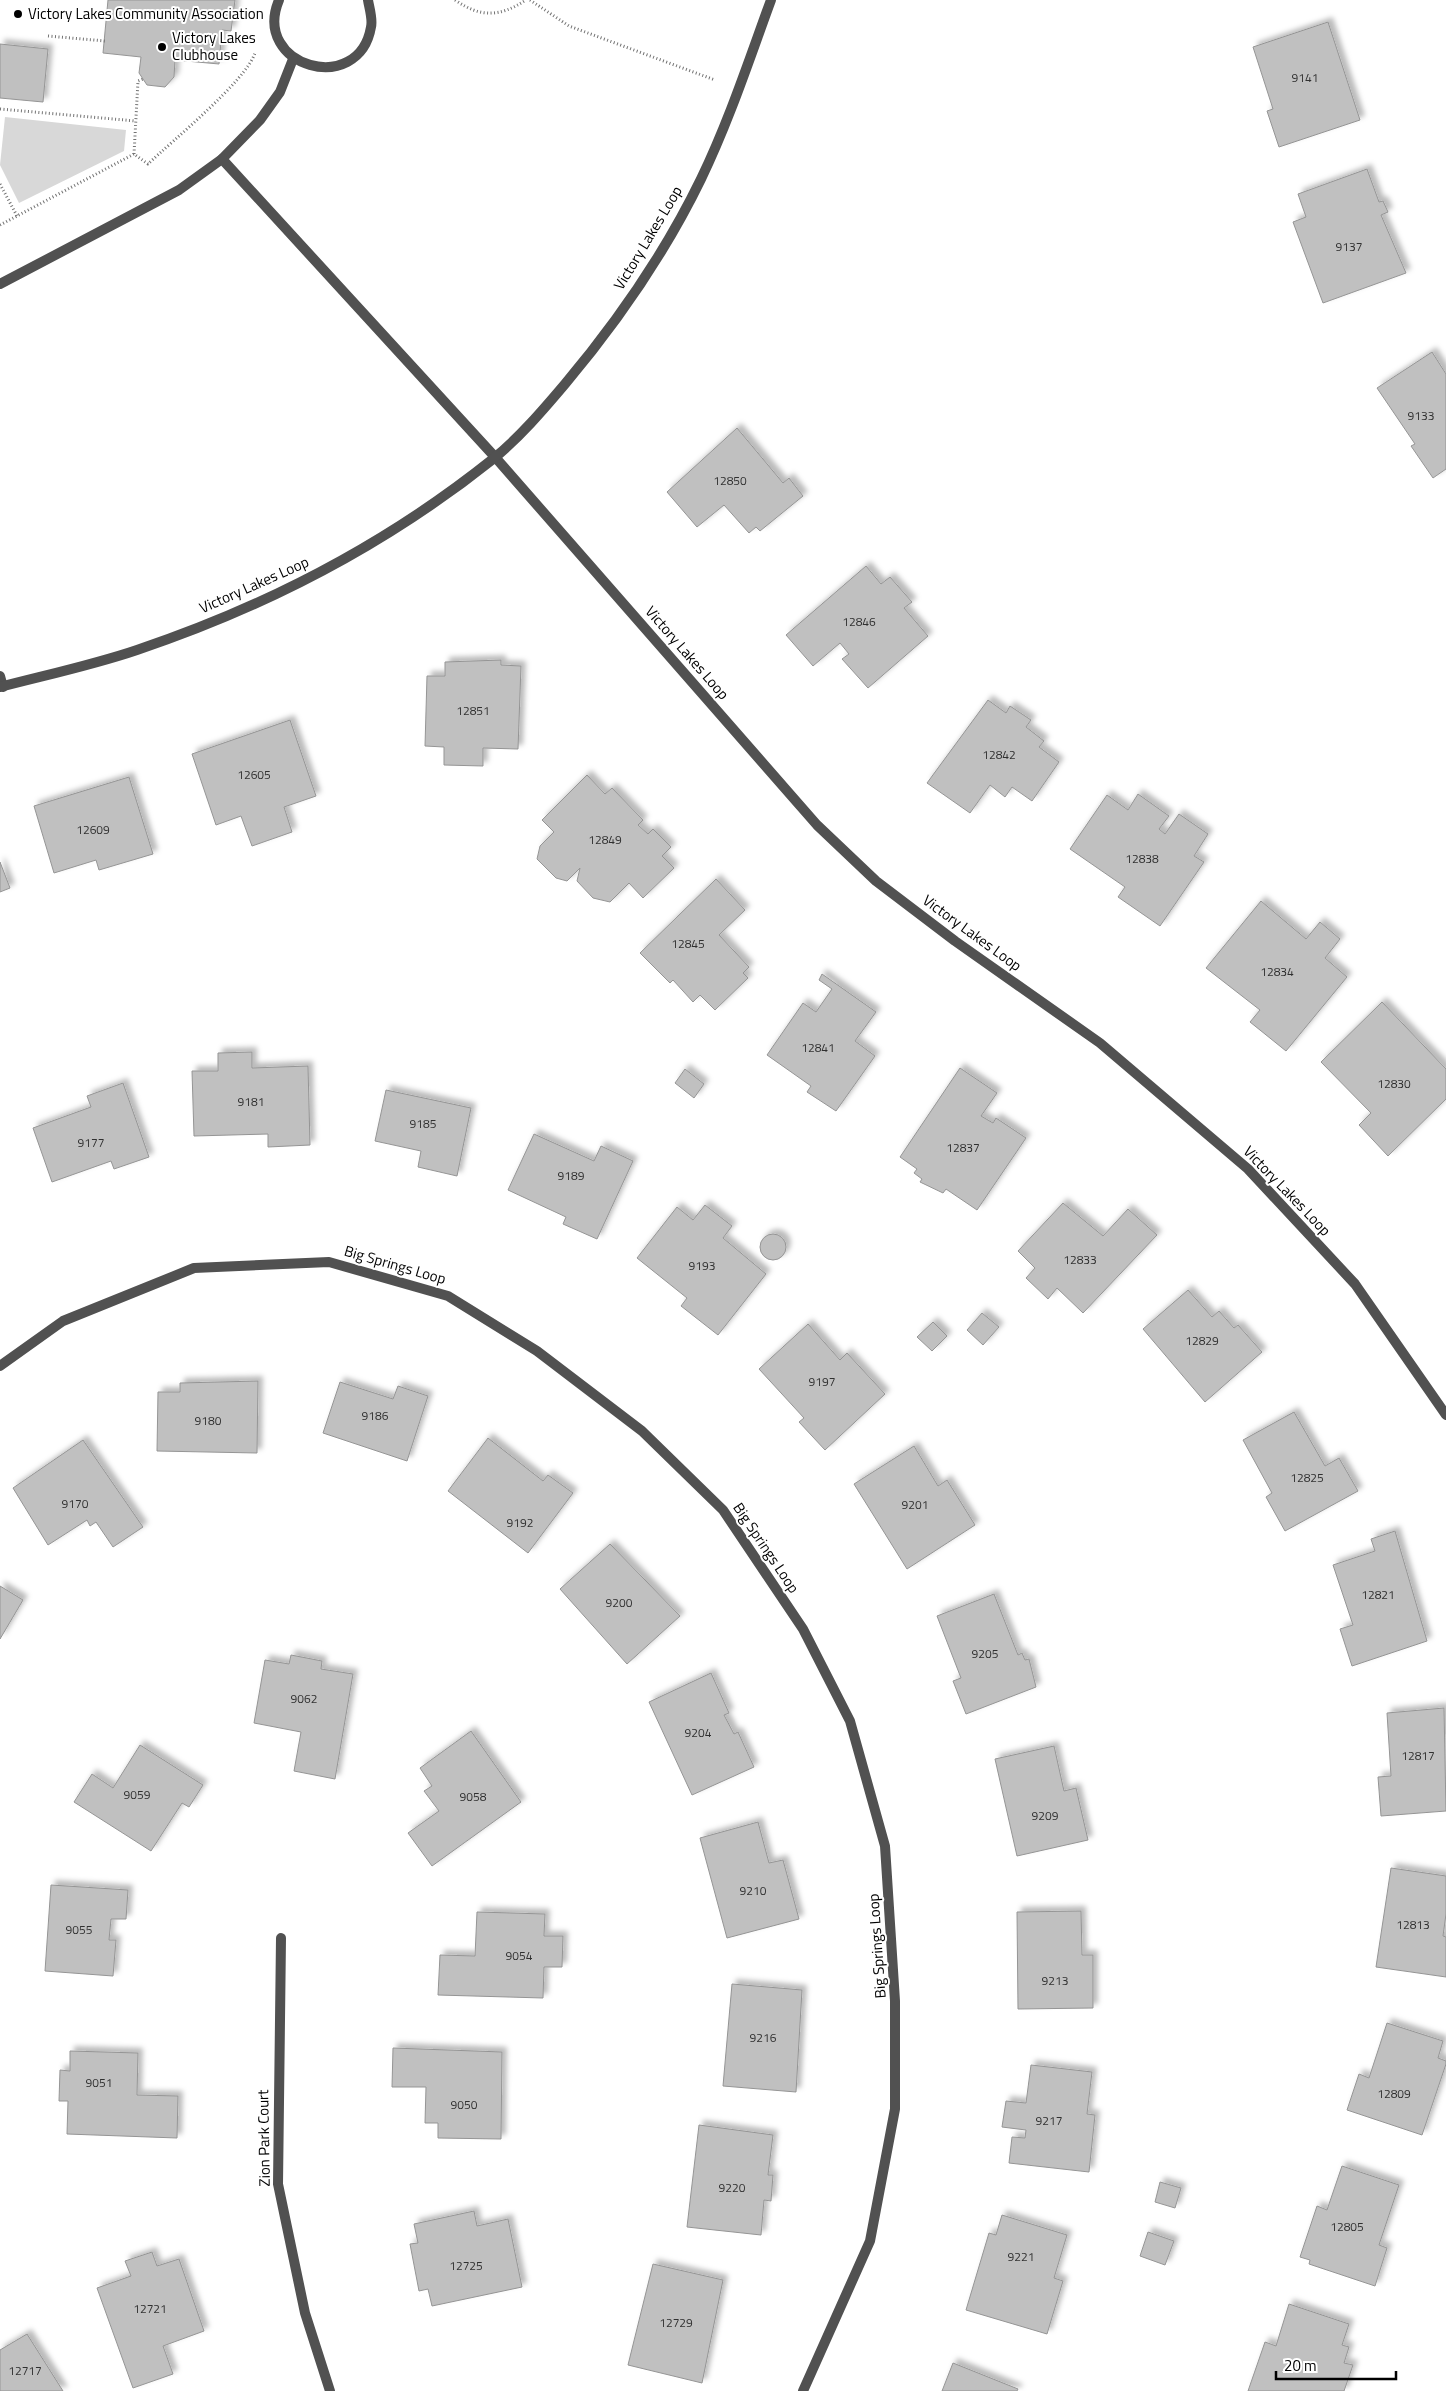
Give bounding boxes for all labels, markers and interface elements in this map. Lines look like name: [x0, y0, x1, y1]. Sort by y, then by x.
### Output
place label: Victory Lakes Community Association: [28, 2, 264, 25]
marker: Victory Lakes Community Association: [12, 8, 24, 20]
place label: Victory Lakes Clubhouse: [172, 26, 256, 66]
marker: Victory Lakes Clubhouse: [156, 41, 168, 53]
house number: 9141: [1292, 68, 1318, 87]
street label: Victory Lakes Loop: [607, 181, 688, 294]
house number: 9137: [1336, 237, 1362, 256]
house number: 9133: [1408, 406, 1434, 425]
house number: 12850: [713, 471, 747, 490]
street label: Victory Lakes Loop: [195, 550, 312, 619]
street label: Victory Lakes Loop: [640, 601, 735, 705]
house number: 12846: [842, 612, 876, 631]
house number: 12851: [456, 701, 490, 720]
house number: 12842: [982, 745, 1016, 764]
house number: 12605: [237, 765, 271, 784]
house number: 12609: [76, 820, 110, 839]
house number: 12849: [588, 830, 622, 849]
house number: 12838: [1125, 849, 1159, 868]
street label: Victory Lakes Loop: [918, 889, 1027, 977]
house number: 12845: [671, 934, 705, 953]
house number: 12834: [1260, 962, 1294, 981]
house number: 12841: [801, 1038, 835, 1057]
house number: 12830: [1377, 1074, 1411, 1093]
house number: 9181: [238, 1092, 264, 1111]
house number: 9185: [410, 1114, 437, 1133]
house number: 9177: [78, 1133, 104, 1152]
house number: 12837: [946, 1138, 980, 1157]
street label: Victory Lakes Loop: [1238, 1140, 1337, 1241]
house number: 9189: [558, 1166, 585, 1185]
street label: Big Springs Loop: [342, 1239, 449, 1290]
house number: 12833: [1063, 1250, 1097, 1269]
house number: 9193: [689, 1256, 715, 1275]
house number: 12829: [1185, 1331, 1219, 1350]
house number: 9197: [809, 1372, 835, 1391]
house number: 9186: [362, 1406, 389, 1425]
house number: 9180: [195, 1411, 222, 1430]
house number: 12825: [1290, 1468, 1324, 1487]
house number: 9170: [62, 1494, 89, 1513]
house number: 9201: [902, 1495, 928, 1514]
street label: Big Springs Loop: [728, 1498, 805, 1598]
house number: 9192: [507, 1513, 533, 1532]
house number: 12821: [1361, 1585, 1395, 1604]
house number: 9200: [606, 1593, 633, 1612]
house number: 9205: [972, 1644, 999, 1663]
house number: 9062: [291, 1689, 317, 1708]
house number: 9204: [685, 1723, 712, 1742]
house number: 12817: [1401, 1746, 1435, 1765]
house number: 9059: [124, 1785, 151, 1804]
house number: 9058: [460, 1787, 487, 1806]
house number: 9209: [1032, 1806, 1059, 1825]
house number: 9210: [740, 1881, 767, 1900]
street label: Big Springs Loop: [861, 1893, 892, 1999]
house number: 12813: [1396, 1915, 1430, 1934]
house number: 9055: [66, 1920, 93, 1939]
house number: 9054: [506, 1946, 533, 1965]
house number: 9213: [1042, 1971, 1068, 1990]
house number: 9216: [750, 2028, 777, 2047]
house number: 9051: [86, 2073, 112, 2092]
house number: 12809: [1377, 2084, 1411, 2103]
street label: Zion Park Court: [251, 2089, 276, 2187]
house number: 9050: [451, 2095, 478, 2114]
house number: 9217: [1036, 2111, 1062, 2130]
house number: 9220: [719, 2178, 746, 2197]
house number: 12805: [1330, 2217, 1364, 2236]
house number: 9221: [1008, 2247, 1034, 2266]
house number: 12725: [449, 2256, 483, 2275]
house number: 12721: [133, 2299, 167, 2318]
house number: 12729: [659, 2313, 693, 2332]
scale bar: [1276, 2348, 1396, 2380]
text: 20 m: [1284, 2354, 1317, 2377]
house number: 12717: [8, 2361, 42, 2380]

